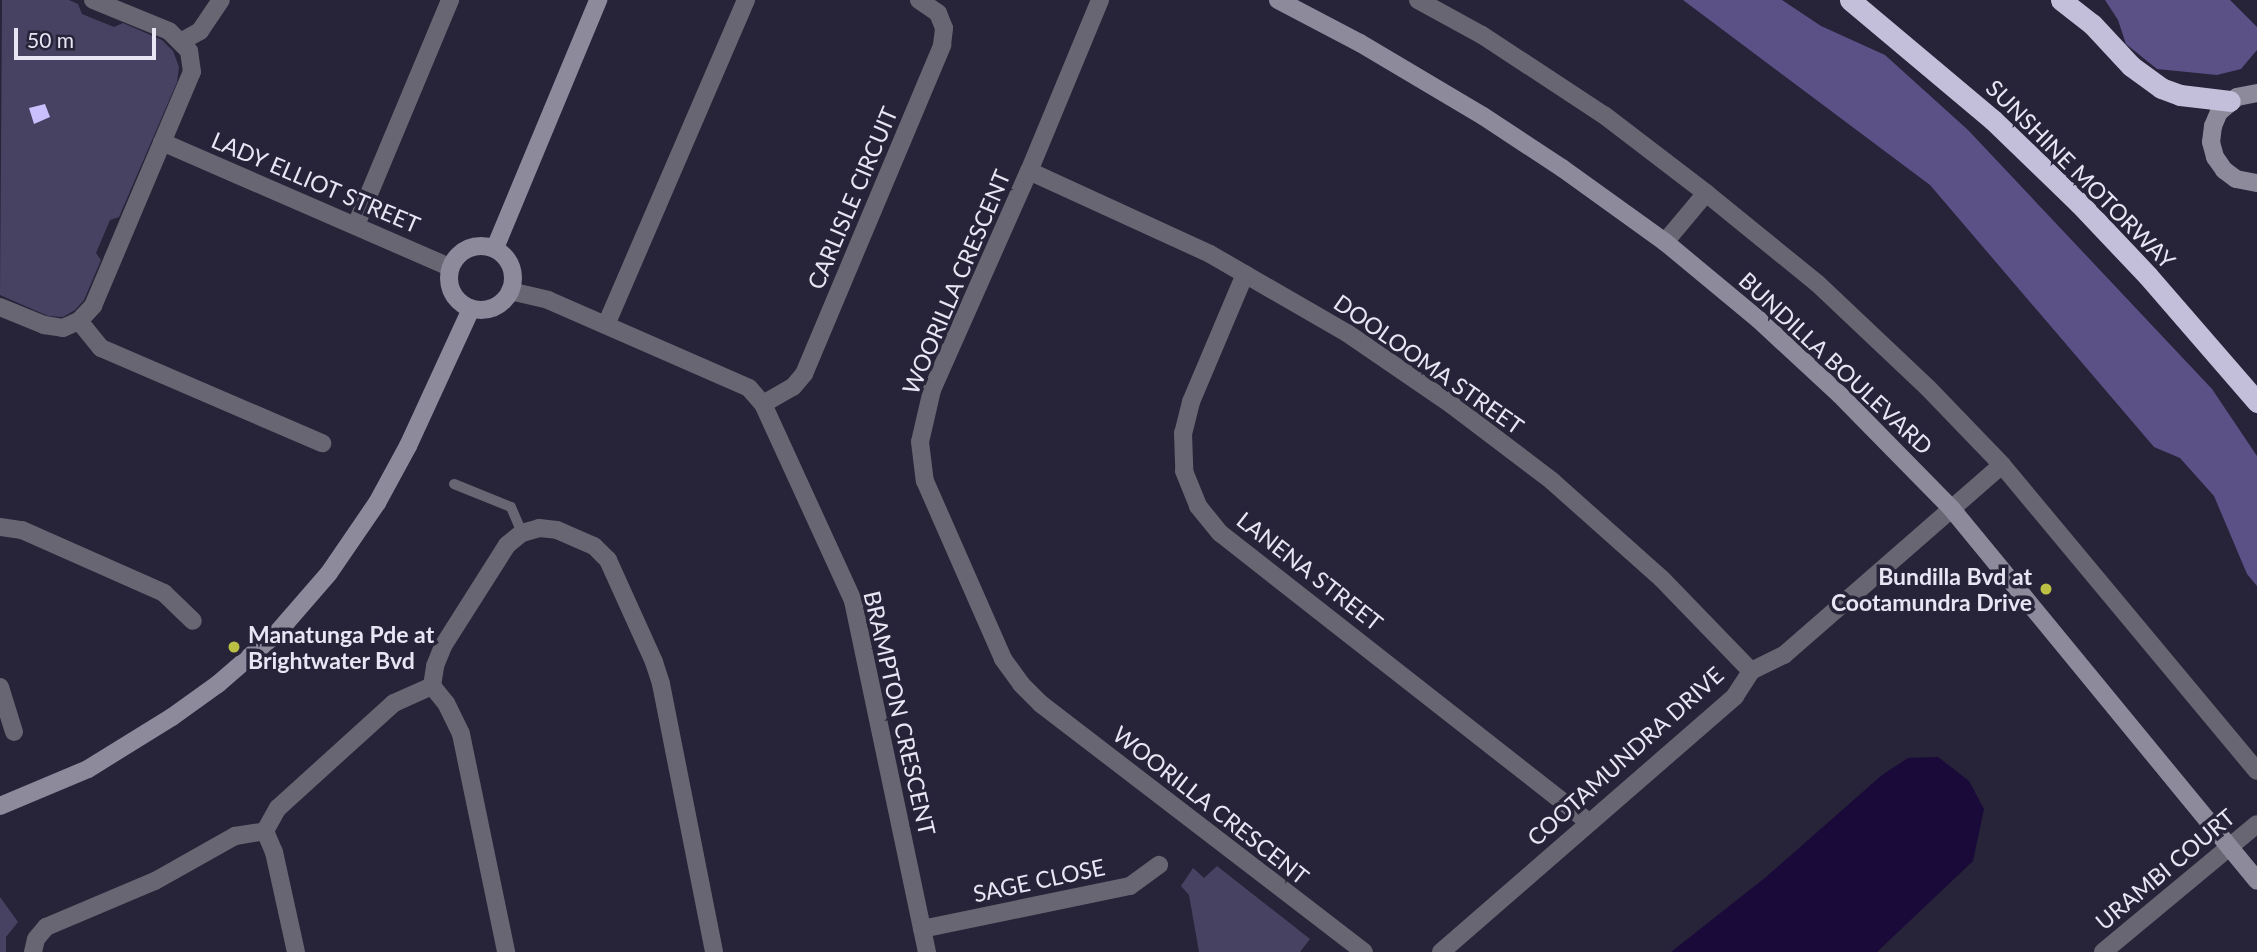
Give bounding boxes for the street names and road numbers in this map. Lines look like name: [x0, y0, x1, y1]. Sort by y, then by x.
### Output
street label: SUNSHINE MOTORWAY: [1981, 74, 2181, 274]
street label: CARLISLE CIRCUIT: [801, 103, 903, 293]
street label: LADY ELLIOT STREET: [207, 125, 425, 239]
street label: WOORILLA CRESCENT: [896, 165, 1016, 399]
street label: BUNDILLA BOULEVARD: [1733, 266, 1939, 460]
street label: DOOLOOMA STREET: [1329, 288, 1529, 440]
street label: LANENA STREET: [1231, 505, 1389, 637]
street label: BRAMPTON CRESCENT: [858, 588, 942, 838]
street label: COOTAMUNDRA DRIVE: [1521, 660, 1729, 852]
street label: WOORILLA CRESCENT: [1107, 720, 1315, 890]
street label: URAMBI COURT: [2090, 803, 2240, 935]
street label: SAGE CLOSE: [971, 853, 1107, 907]

